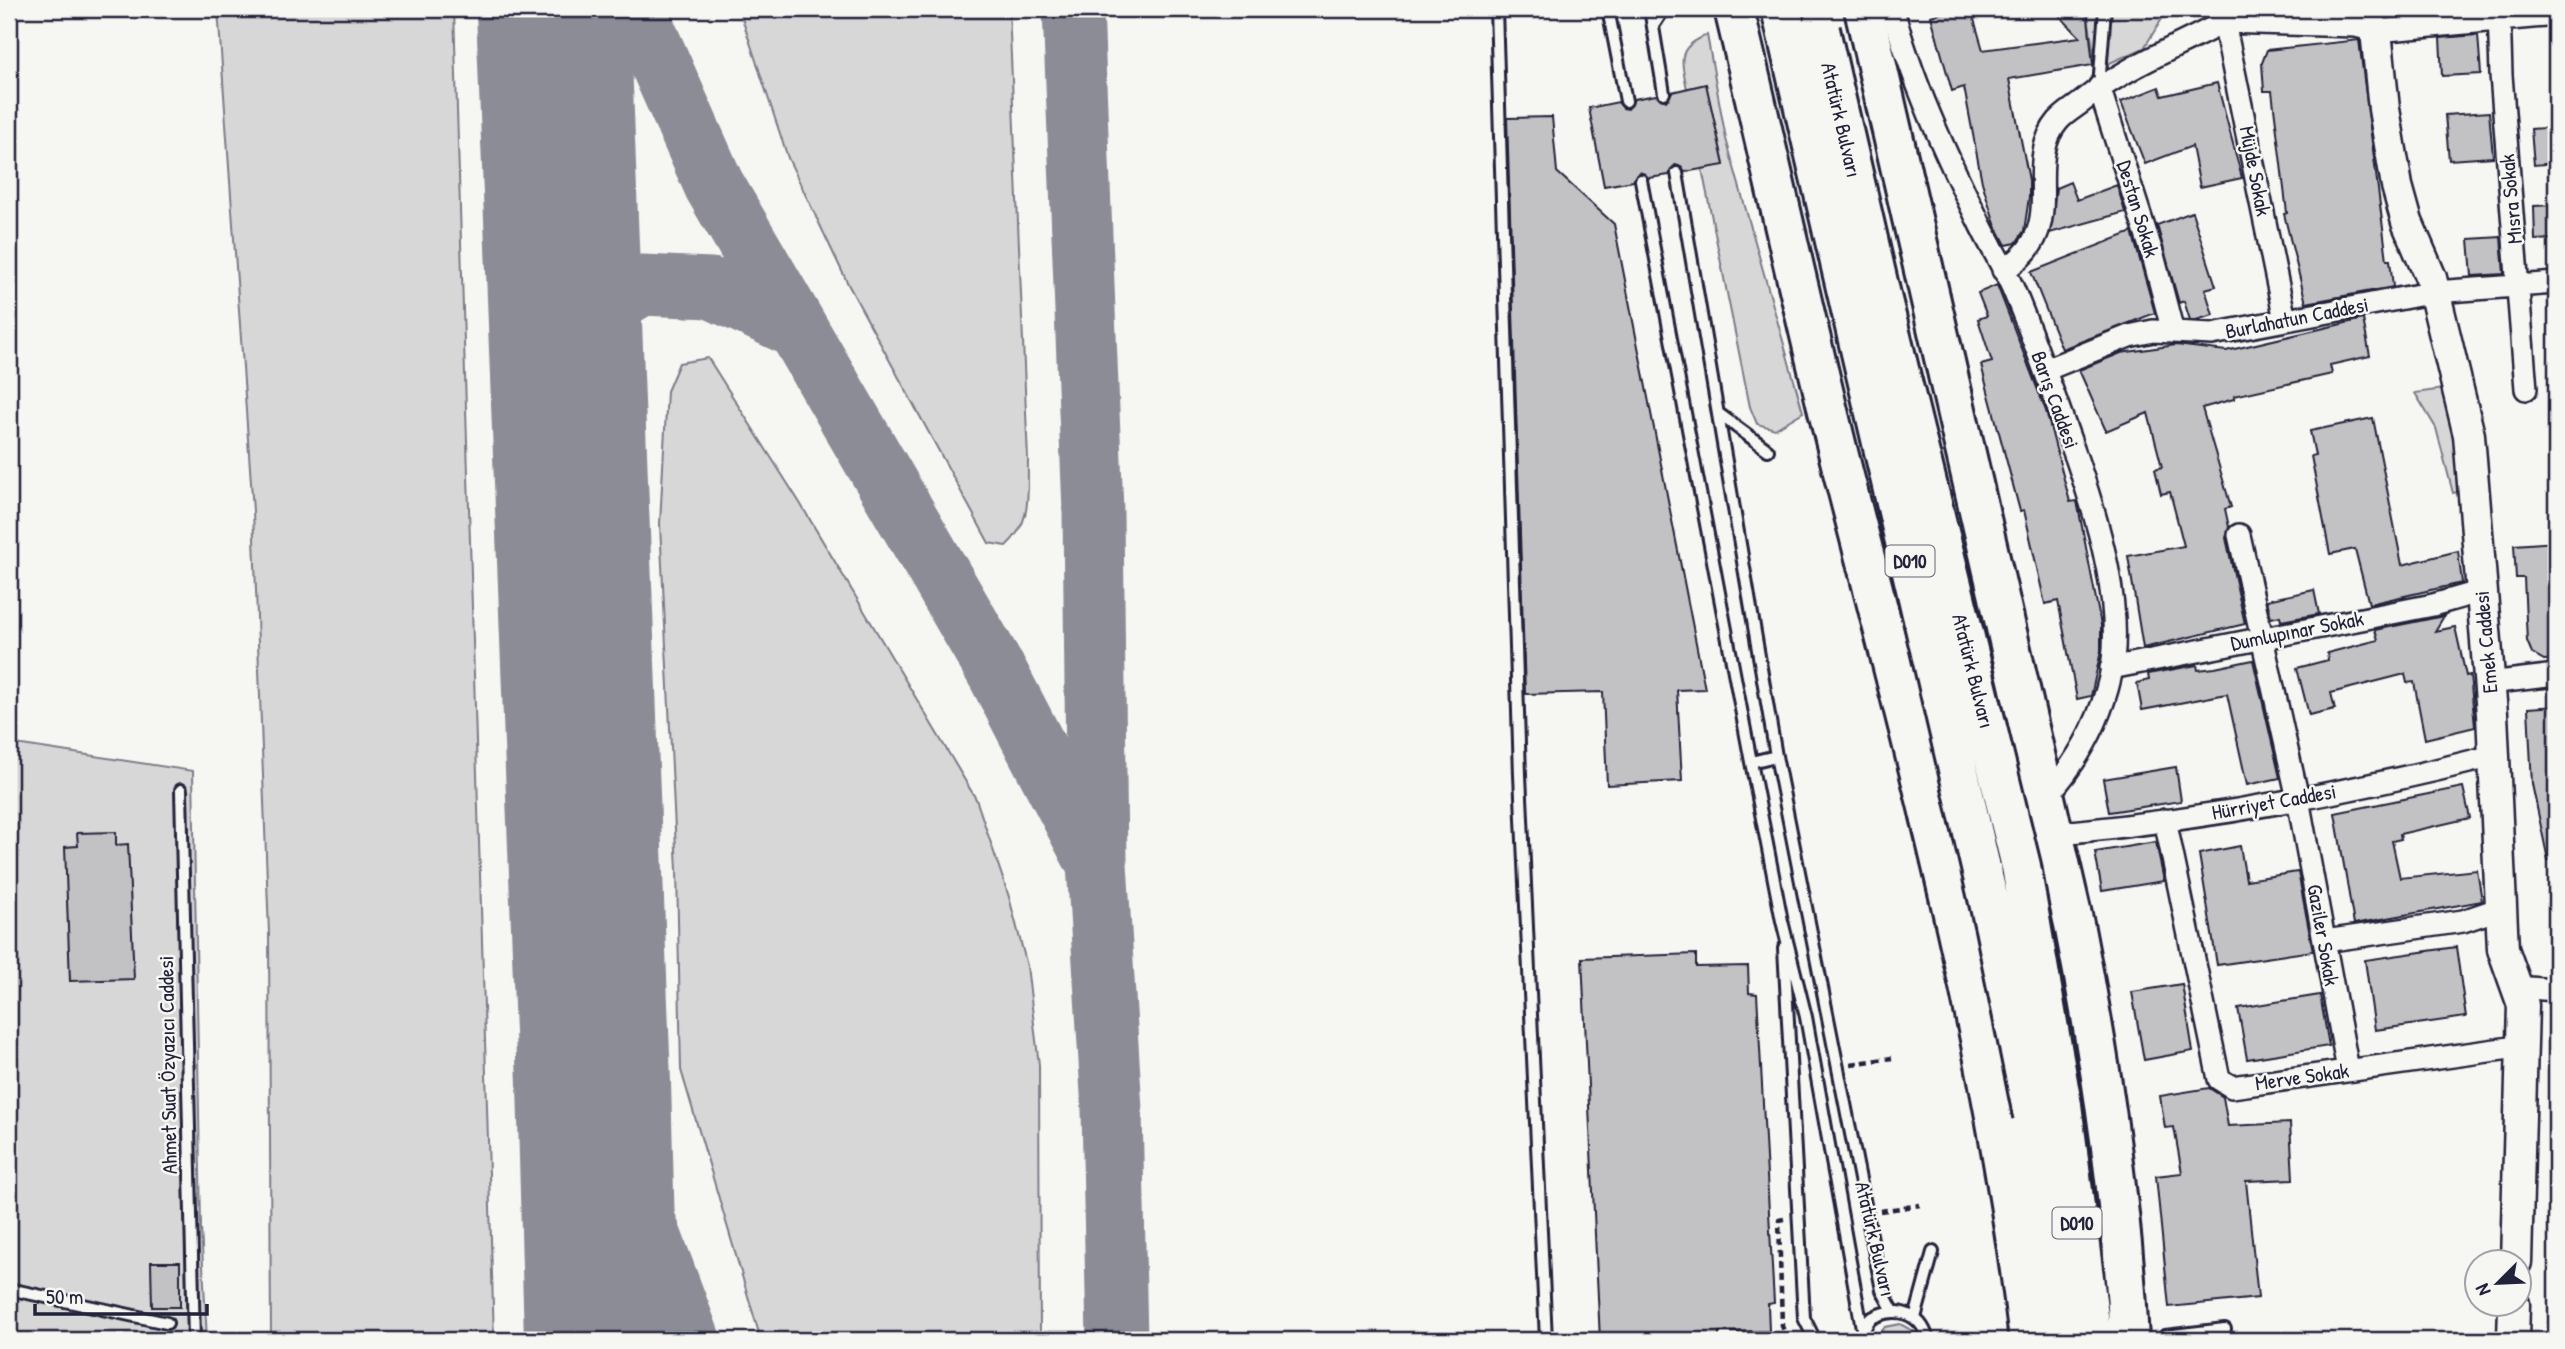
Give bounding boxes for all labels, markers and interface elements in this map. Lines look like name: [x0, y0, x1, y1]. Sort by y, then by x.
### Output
street label: Atatürk Bulvarı: [1814, 60, 1869, 180]
street label: Müjde Sokak: [2233, 123, 2278, 219]
street label: Mısra Sokak: [2492, 153, 2529, 245]
street label: Destan Sokak: [2110, 157, 2167, 261]
street label: Burlahatun Caddesi: [2223, 289, 2371, 346]
street label: Barış Caddesi: [2024, 347, 2087, 453]
road number: D010: [1885, 546, 1934, 576]
street label: Emek Caddesi: [2467, 590, 2504, 694]
street label: Dumlupınar Sokak: [2228, 603, 2366, 658]
street label: Atatürk Bulvarı: [1945, 611, 2002, 731]
street label: Hürriyet Caddesi: [2210, 776, 2338, 827]
street label: Gaziler Sokak: [2300, 882, 2347, 988]
street label: Ahmet Suat Özyazıcı Caddesi: [151, 956, 184, 1175]
street label: Merve Sokak: [2253, 1056, 2351, 1097]
street label: Atatürk Bulvarı: [1848, 1179, 1903, 1299]
road number: D010: [2052, 1208, 2102, 1238]
north arrow: [2464, 1248, 2534, 1318]
scale bar: [35, 1272, 206, 1316]
text: N: [2469, 1280, 2496, 1300]
text: 50 m: [46, 1282, 83, 1311]

